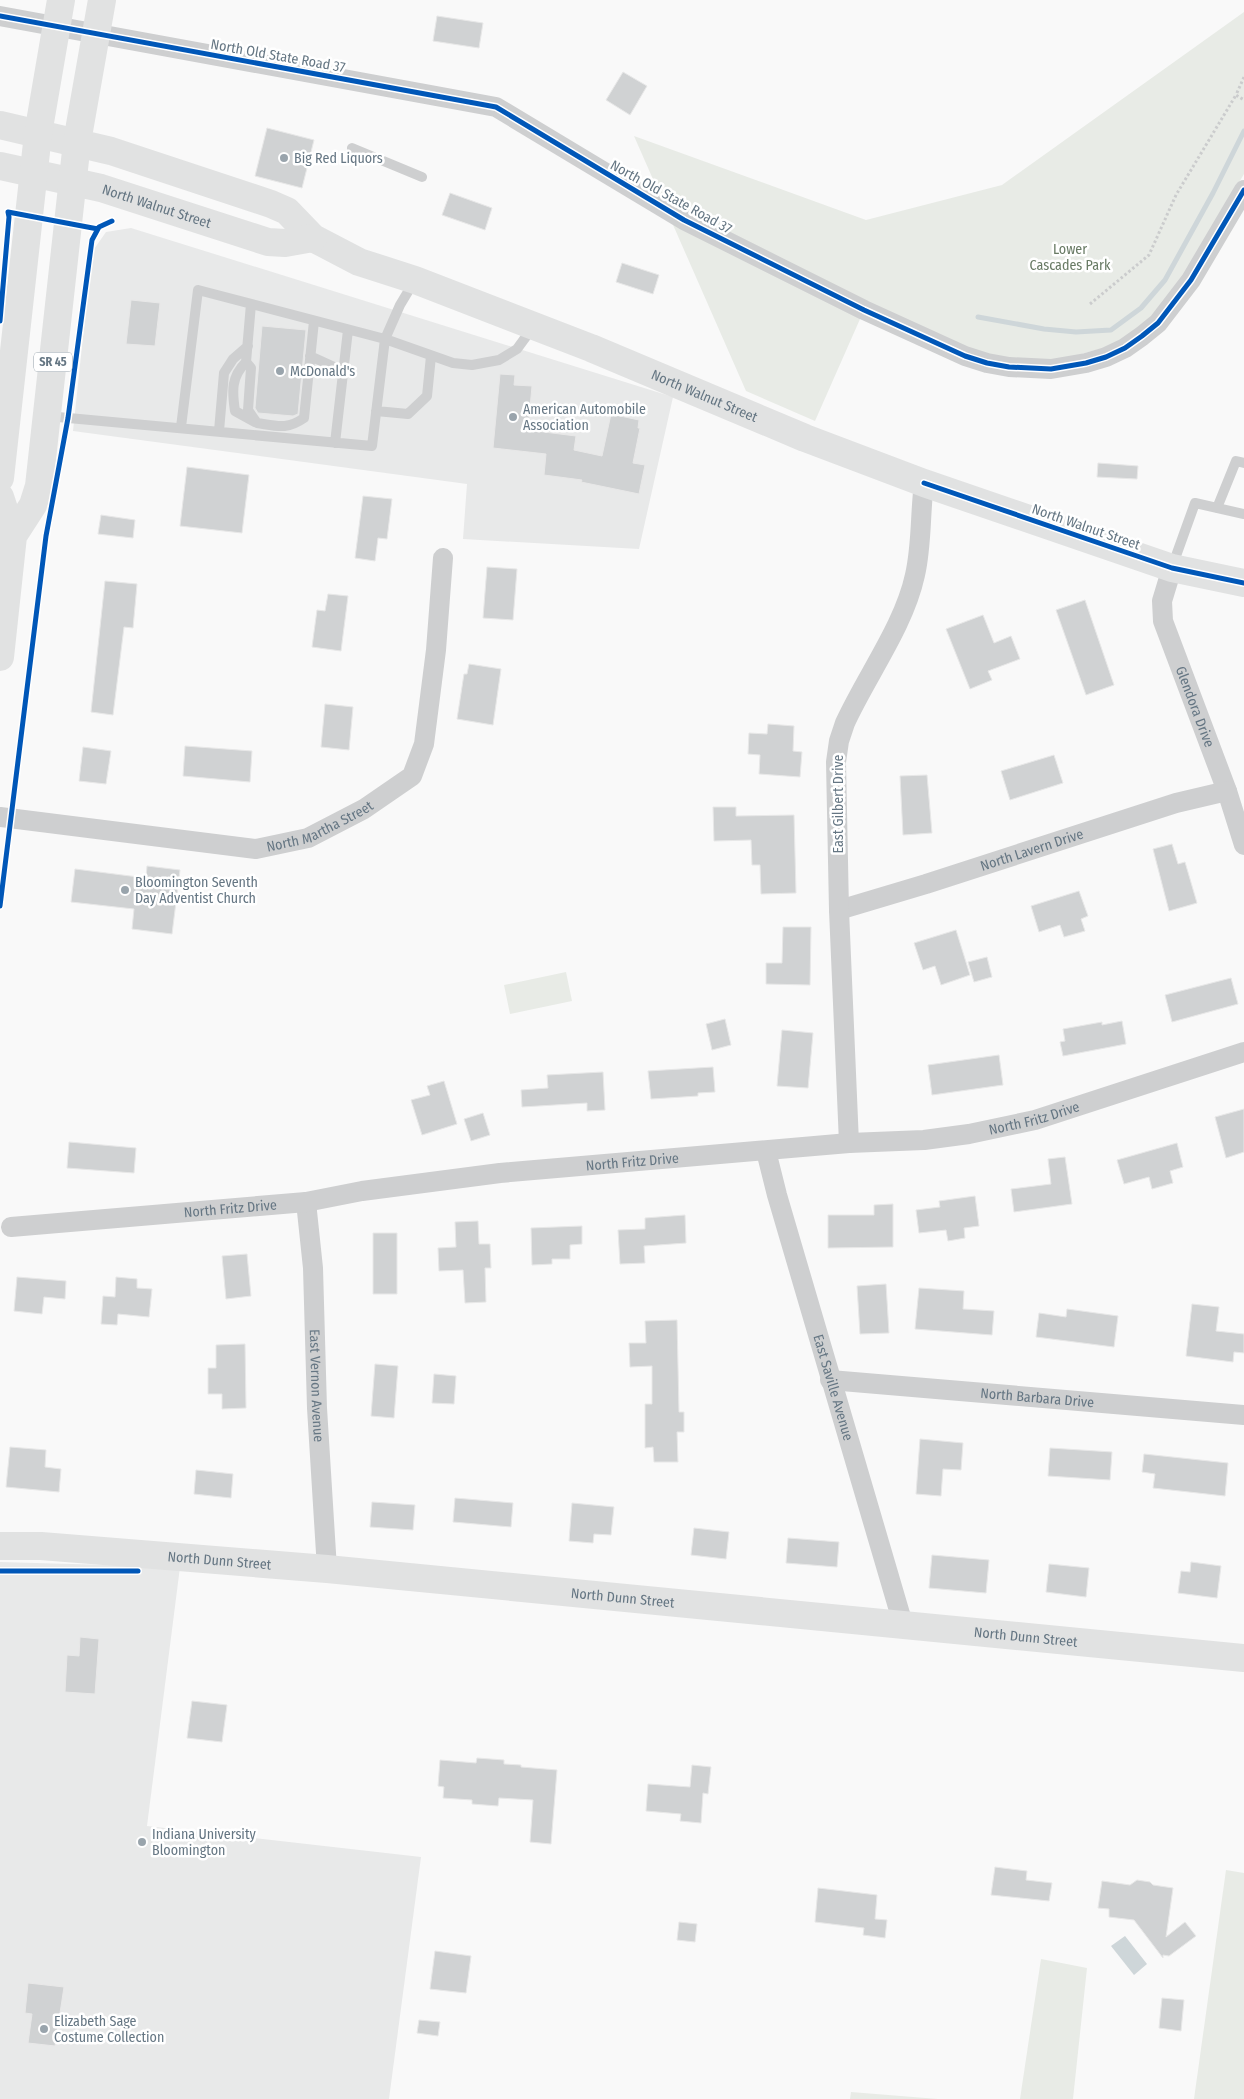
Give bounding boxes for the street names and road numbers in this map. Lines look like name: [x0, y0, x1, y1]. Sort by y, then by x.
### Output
street label: North Old State Road 37: [209, 36, 347, 76]
street label: North Old State Road 37: [607, 157, 735, 238]
street label: North Walnut Street: [100, 180, 214, 232]
road number: SR 45: [34, 352, 72, 372]
street label: North Walnut Street: [649, 366, 761, 426]
street label: North Walnut Street: [1030, 500, 1143, 554]
street label: Glendora Drive: [1172, 664, 1218, 750]
street label: East Gilbert Drive: [830, 754, 847, 854]
street label: North Martha Street: [265, 797, 377, 855]
street label: North Lavern Drive: [978, 825, 1085, 874]
street label: North Fritz Drive: [987, 1098, 1082, 1138]
street label: North Fritz Drive: [585, 1149, 679, 1174]
street label: North Fritz Drive: [183, 1196, 277, 1221]
street label: East Vernon Avenue: [306, 1329, 328, 1443]
street label: East Saville Avenue: [810, 1332, 857, 1443]
street label: North Barbara Drive: [980, 1384, 1095, 1411]
street label: North Dunn Street: [167, 1548, 272, 1573]
street label: North Dunn Street: [570, 1584, 676, 1611]
street label: North Dunn Street: [973, 1623, 1079, 1650]

